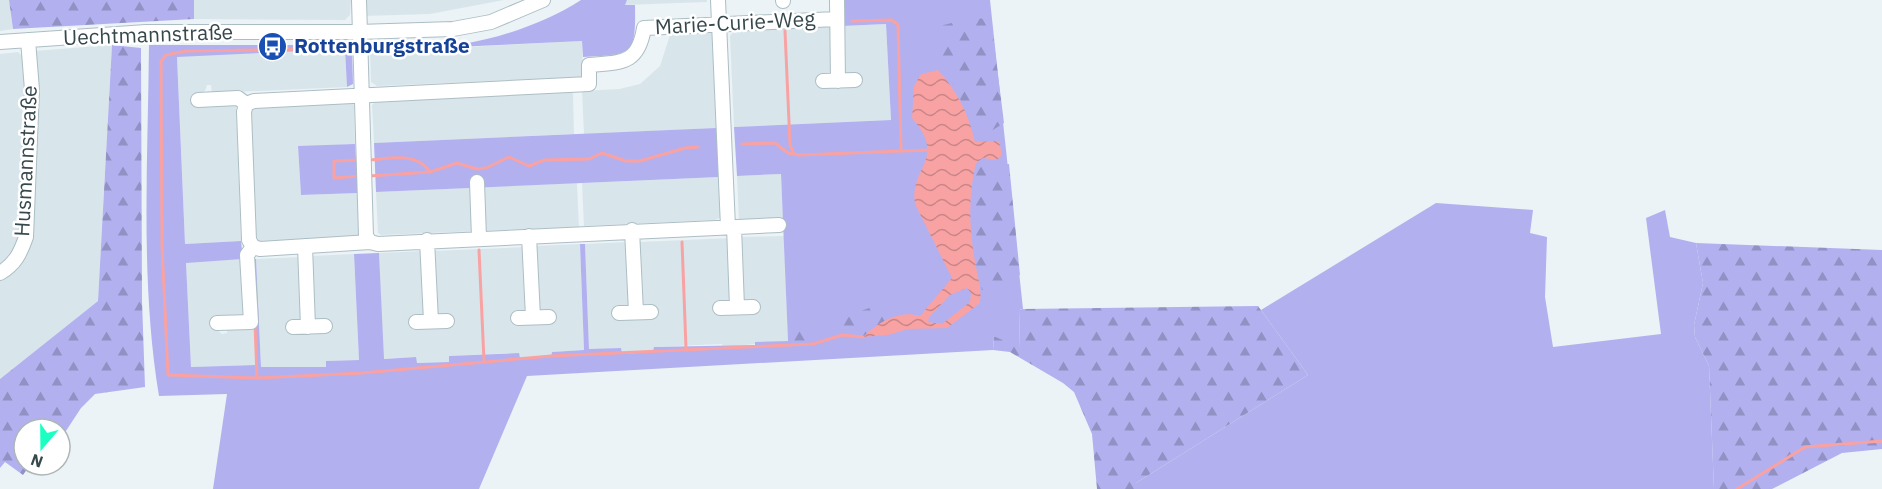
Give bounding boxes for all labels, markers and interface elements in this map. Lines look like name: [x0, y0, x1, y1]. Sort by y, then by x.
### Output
street label: Marie-Curie-Weg: [654, 4, 816, 40]
street label: Uechtmannstraße: [62, 17, 234, 51]
bus stop icon: Rottenburgstraße: [257, 30, 289, 62]
place label: Rottenburgstraße: [294, 31, 470, 59]
street label: Husmannstraße: [7, 84, 43, 237]
north arrow: [12, 417, 72, 477]
text: N: [28, 450, 46, 472]

